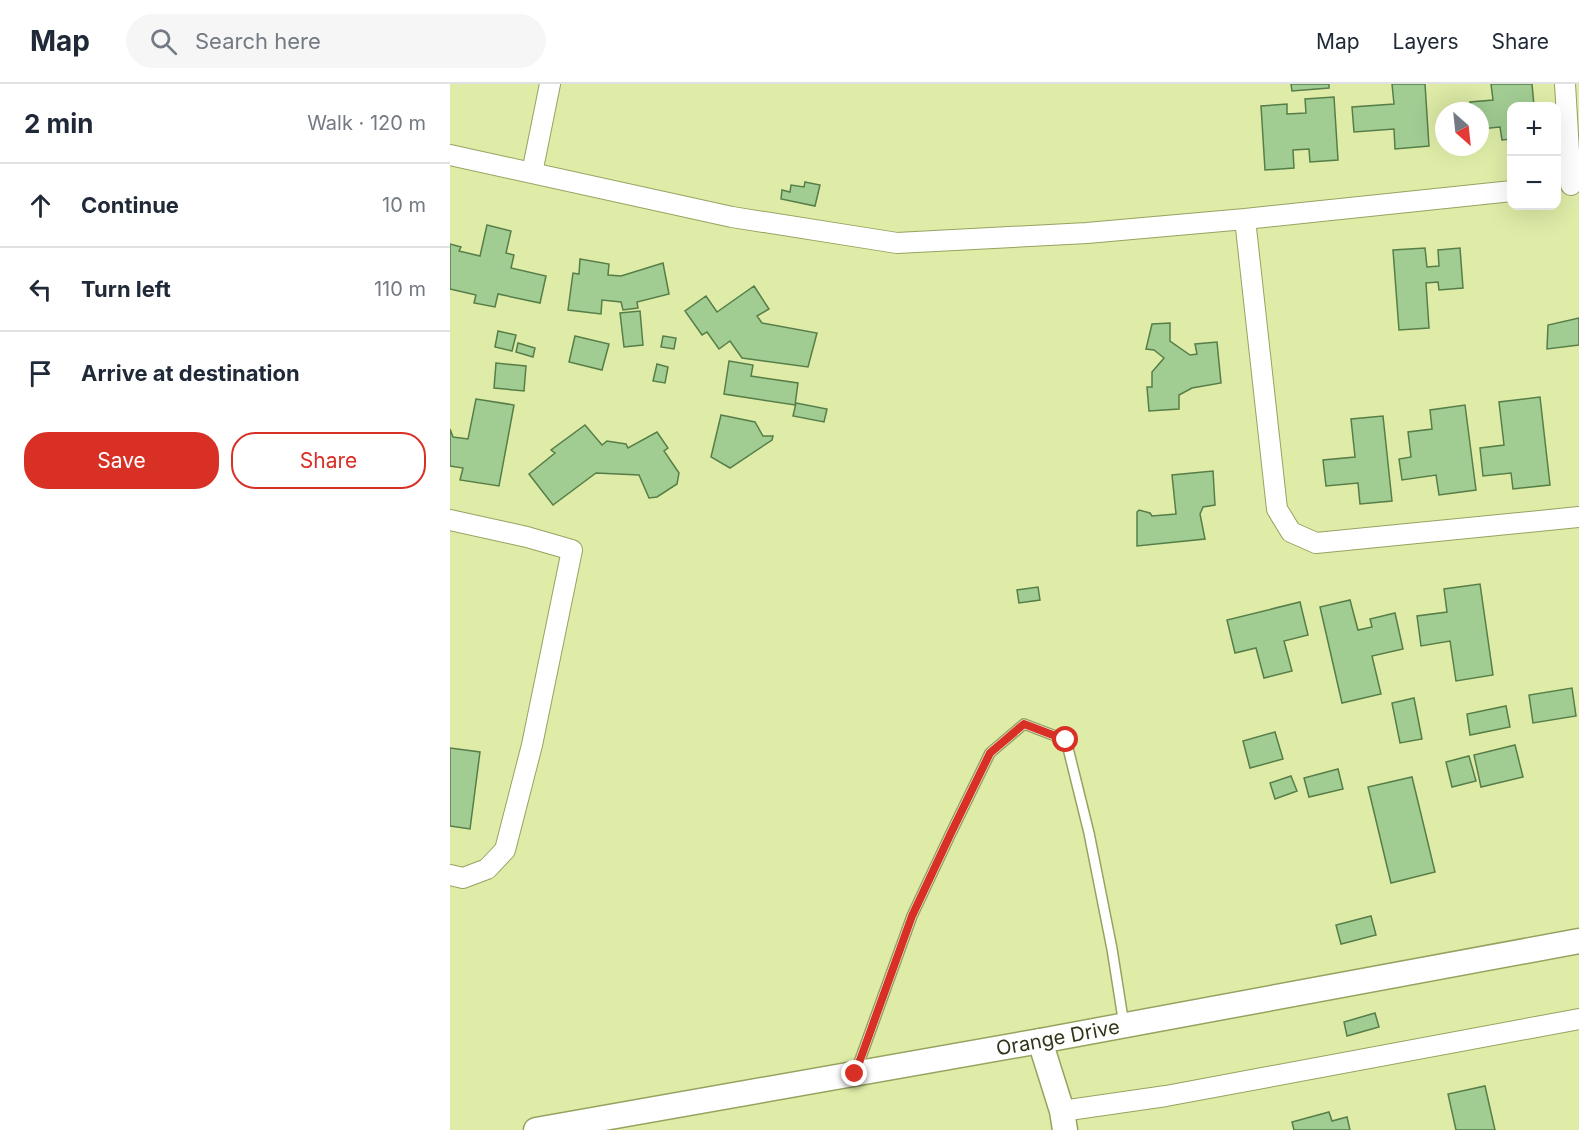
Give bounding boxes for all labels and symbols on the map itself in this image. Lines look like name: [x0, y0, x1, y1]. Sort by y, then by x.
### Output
north arrow: [1435, 102, 1489, 156]
route start: [1052, 726, 1078, 752]
street label: Orange Drive: [994, 1014, 1122, 1061]
route end: [841, 1060, 867, 1086]

